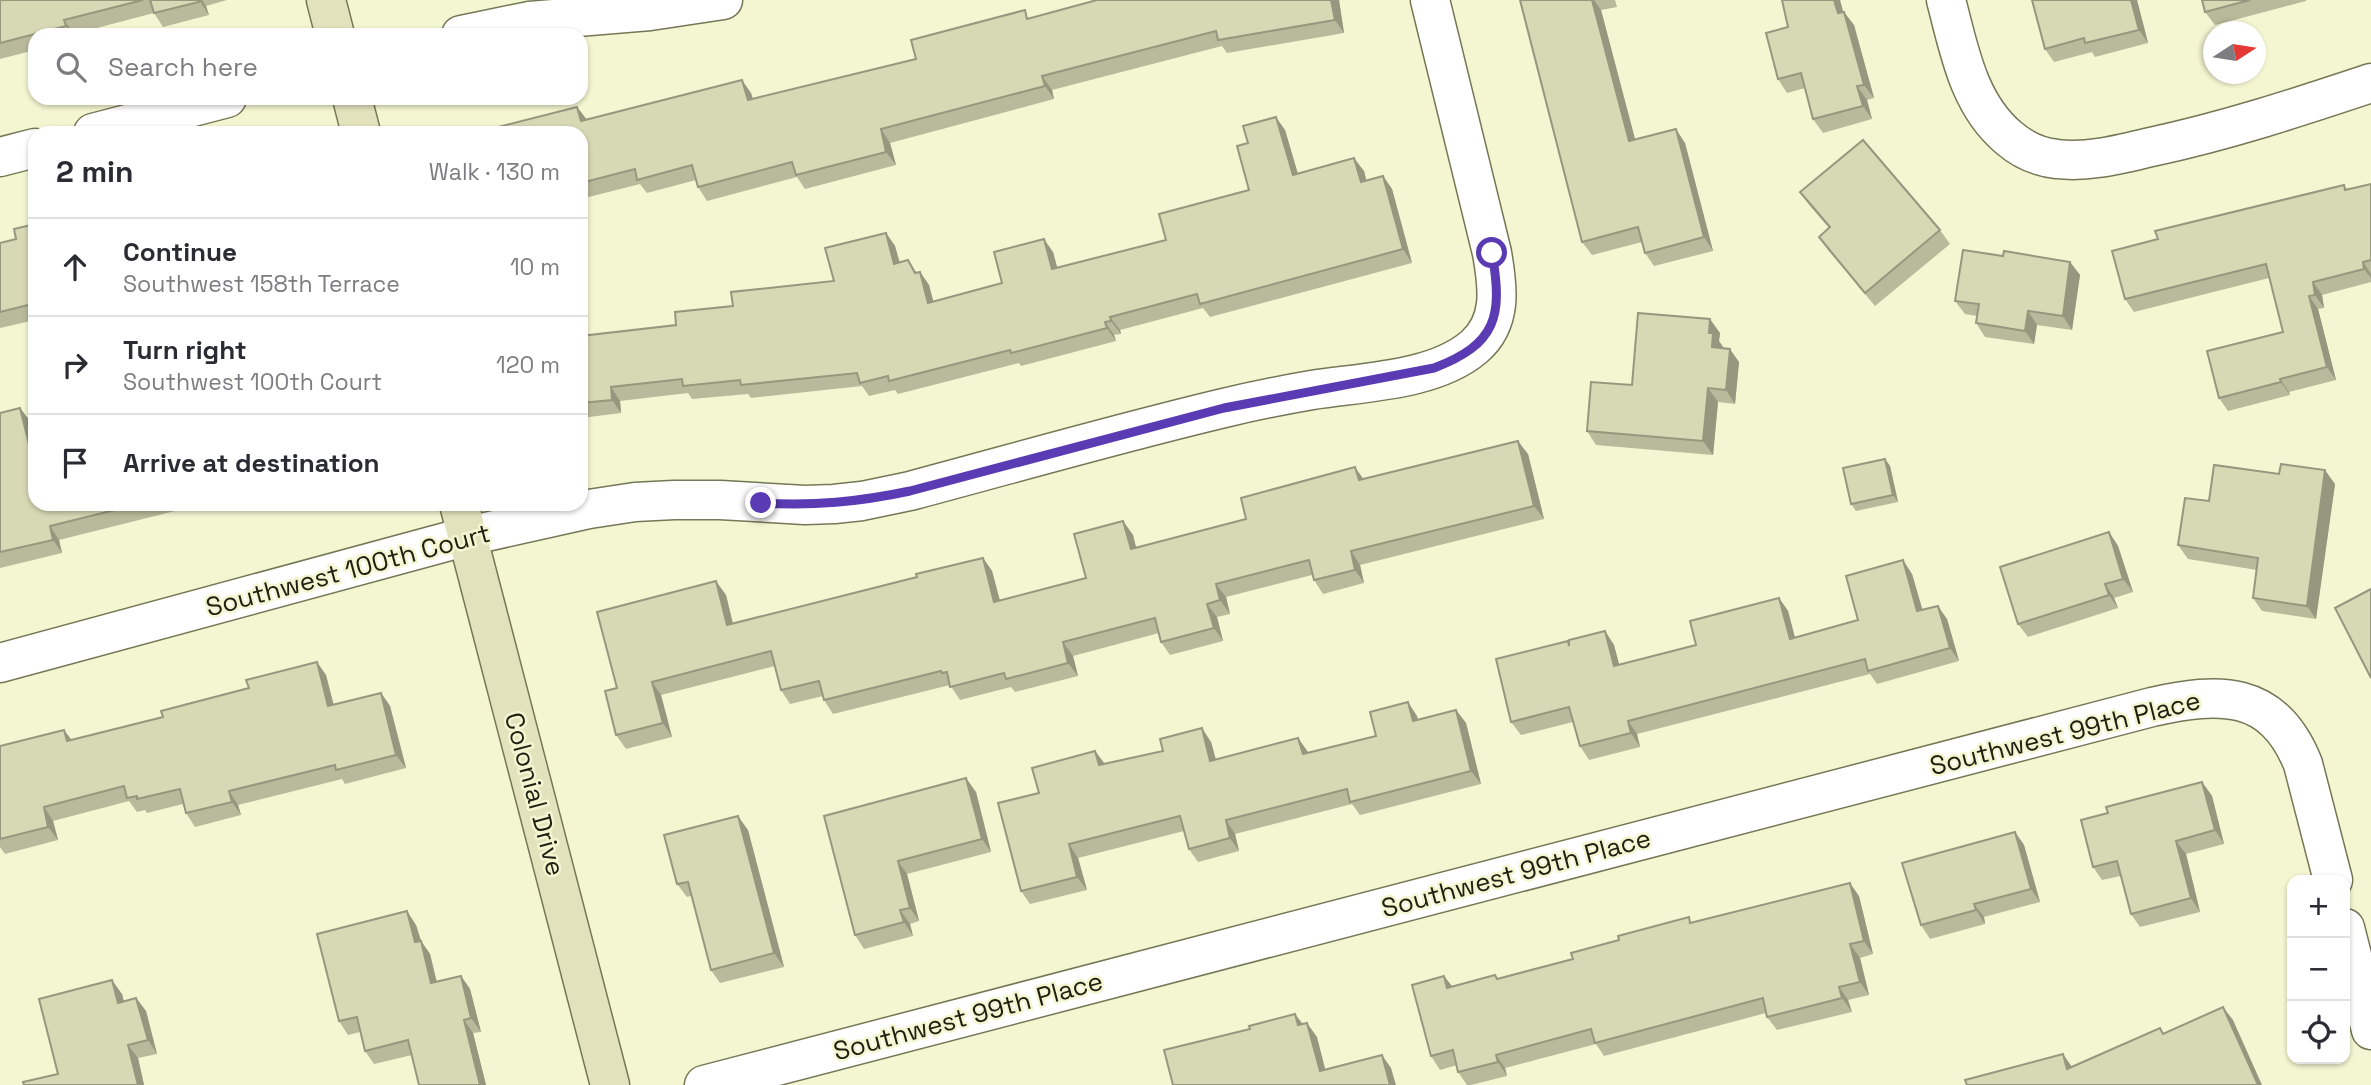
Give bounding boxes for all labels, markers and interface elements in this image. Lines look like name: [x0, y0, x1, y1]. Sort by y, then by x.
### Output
north arrow: [2203, 21, 2266, 84]
search box: [28, 28, 588, 105]
icon: search: [52, 48, 90, 86]
text: Search here: [108, 50, 258, 84]
text: 2 min: [56, 152, 134, 191]
text: Walk · 130 m: [429, 157, 560, 187]
text: Continue: [123, 235, 237, 269]
route start: [1476, 237, 1507, 268]
icon: ahead: [56, 248, 94, 286]
text: 10 m: [510, 252, 560, 282]
text: Southwest 158th Terrace: [123, 269, 400, 299]
text: Turn right: [123, 333, 247, 367]
icon: right: [56, 346, 94, 384]
text: 120 m: [496, 350, 560, 380]
text: Southwest 100th Court: [123, 367, 382, 397]
icon: arrive: [56, 444, 94, 482]
text: Arrive at destination: [123, 446, 380, 480]
route end: [745, 487, 776, 518]
street label: Southwest 100th Court: [202, 516, 494, 624]
street label: Southwest 99th Place: [1926, 683, 2204, 783]
street label: Colonial Drive: [497, 709, 573, 879]
street label: Southwest 99th Place: [1378, 821, 1654, 925]
map controls: [2287, 875, 2350, 1064]
button: +: [2287, 875, 2350, 938]
button: −: [2287, 938, 2350, 1001]
street label: Southwest 99th Place: [830, 964, 1106, 1068]
button: locate: [2287, 1001, 2350, 1064]

